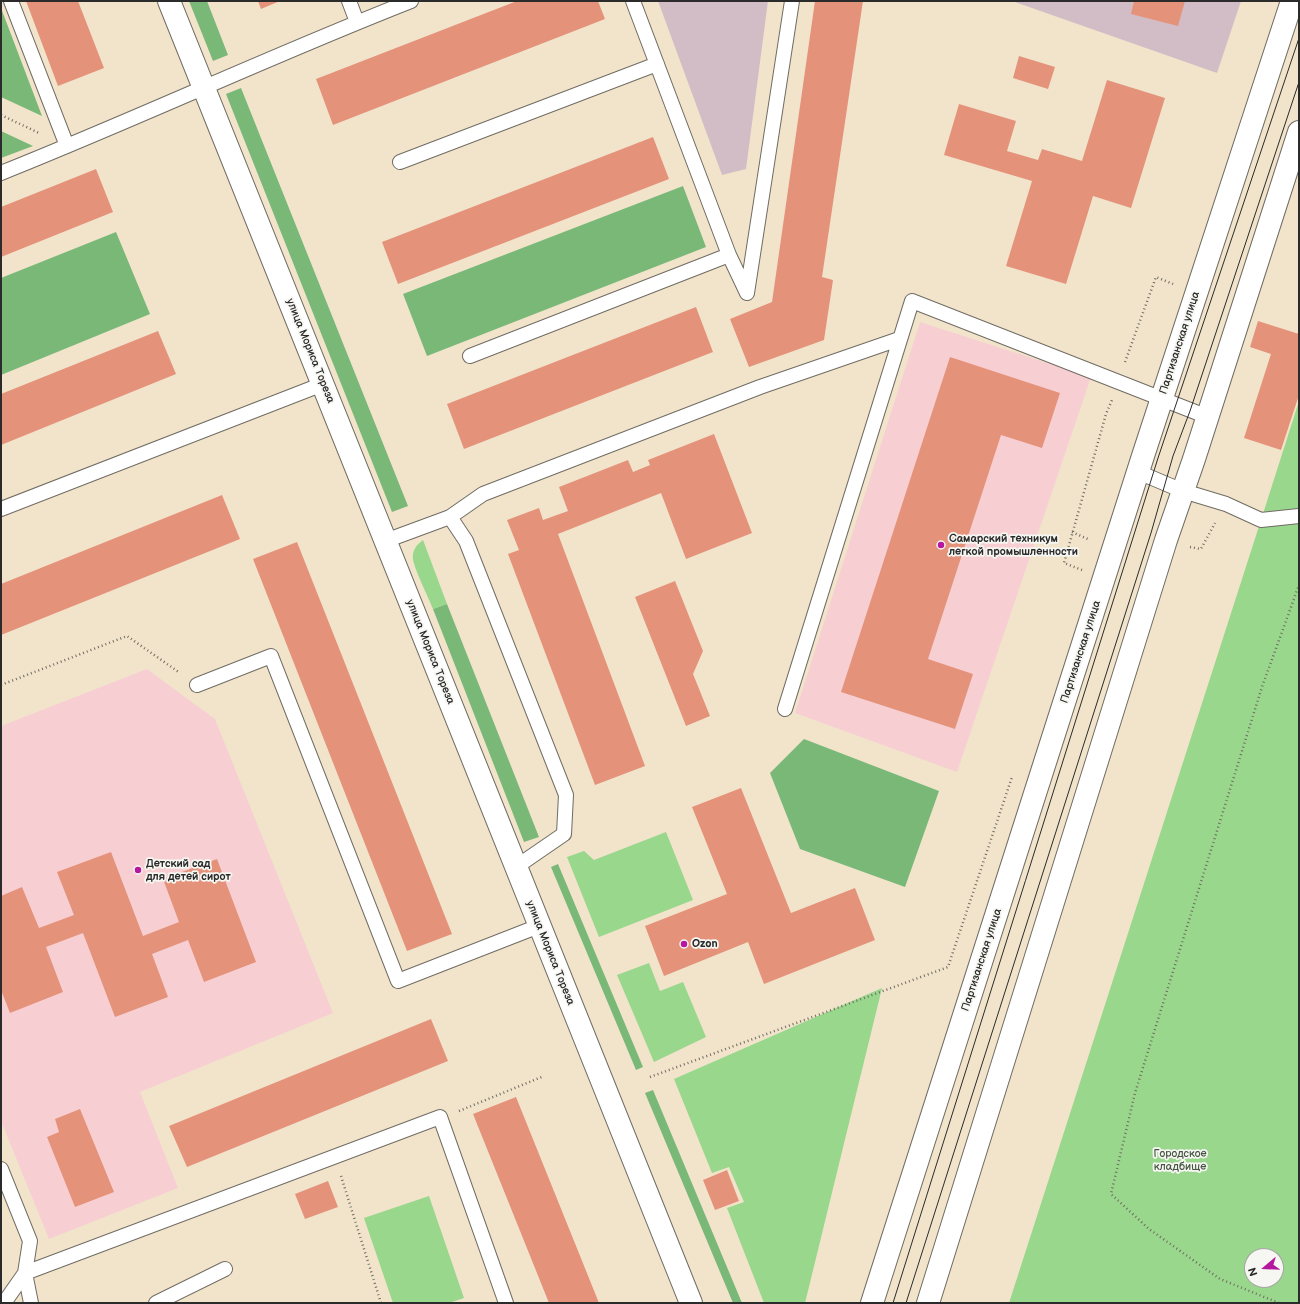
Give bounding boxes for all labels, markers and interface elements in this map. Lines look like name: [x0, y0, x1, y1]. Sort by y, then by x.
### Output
street label: Партизанская улица: [1157, 290, 1203, 396]
street label: улица Мориса Тореза: [283, 297, 337, 405]
place label: Самарский техникум легкой промышленности: [949, 532, 1078, 558]
marker: Самарский техникум легкой промышленности: [936, 540, 946, 550]
street label: улица Мориса Тореза: [403, 598, 457, 706]
street label: Партизанская улица: [1058, 599, 1104, 705]
place label: Детский сад для детей сирот: [146, 857, 231, 883]
marker: Детский сад для детей сирот: [133, 865, 143, 875]
street label: улица Мориса Тореза: [523, 899, 577, 1007]
street label: Партизанская улица: [959, 907, 1005, 1013]
place label: Ozon: [692, 937, 718, 951]
marker: Ozon: [679, 939, 689, 949]
park label: Городское кладбище: [1153, 1147, 1207, 1173]
north arrow: [1244, 1248, 1284, 1288]
text: N: [1246, 1266, 1261, 1278]

